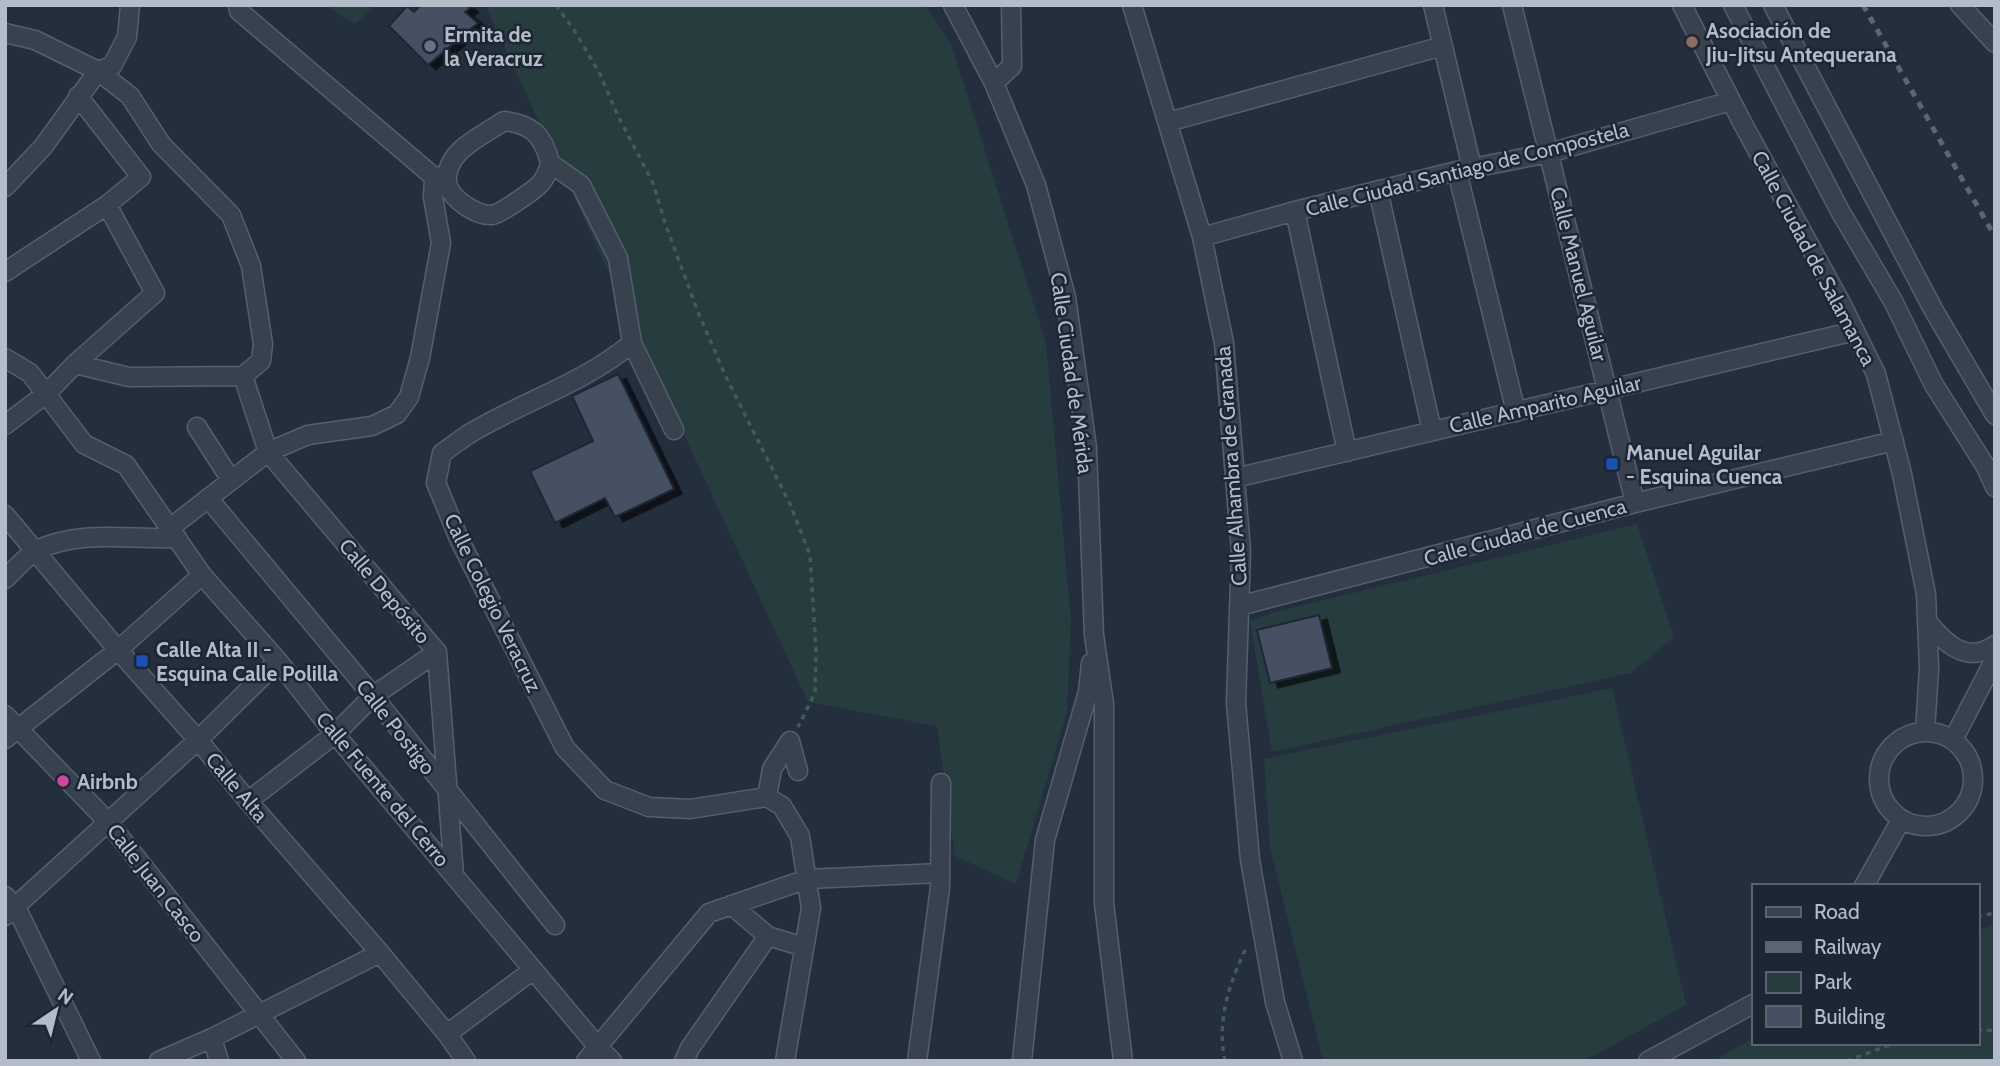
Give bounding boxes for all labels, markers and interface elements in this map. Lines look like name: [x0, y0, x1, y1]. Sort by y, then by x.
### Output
place label: Asociación de Jiu-Jitsu Antequerana: [1705, 18, 1897, 67]
place label: Ermita de la Veracruz: [444, 22, 543, 71]
marker: Asociación de Jiu-Jitsu Antequerana: [1684, 34, 1700, 50]
marker: Ermita de la Veracruz: [422, 38, 438, 54]
street label: Calle Ciudad Santiago de Compostela: [1303, 117, 1631, 221]
street label: Calle Ciudad de Salamanca: [1747, 146, 1881, 370]
street label: Calle Manuel Aguilar: [1545, 184, 1613, 364]
street label: Calle Ciudad de Mérida: [1045, 271, 1099, 475]
street label: Calle Alhambra de Granada: [1210, 345, 1252, 587]
street label: Calle Amparito Aguilar: [1447, 370, 1644, 438]
place label: Manuel Aguilar - Esquina Cuenca: [1626, 440, 1783, 489]
marker: Manuel Aguilar - Esquina Cuenca: [1604, 456, 1620, 472]
street label: Calle Ciudad de Cuenca: [1421, 493, 1629, 571]
street label: Calle Colegio Veracruz: [439, 510, 547, 696]
street label: Calle Depósito: [334, 534, 436, 648]
place label: Calle Alta II - Esquina Calle Polilla: [156, 637, 339, 686]
marker: Calle Alta II - Esquina Calle Polilla: [134, 653, 150, 669]
street label: Calle Postigo: [351, 674, 441, 780]
street label: Calle Fuente del Cerro: [311, 707, 455, 871]
street label: Calle Alta: [201, 747, 273, 827]
place label: Airbnb: [77, 769, 138, 794]
marker: Airbnb: [55, 773, 71, 789]
street label: Calle Juan Casco: [102, 819, 210, 947]
legend: [1752, 884, 1979, 1045]
text: Road: [1814, 899, 1860, 924]
text: Railway: [1814, 934, 1882, 959]
text: Park: [1814, 969, 1852, 994]
north arrow: [21, 975, 91, 1045]
text: N: [53, 983, 78, 1010]
text: Building: [1814, 1004, 1886, 1029]

